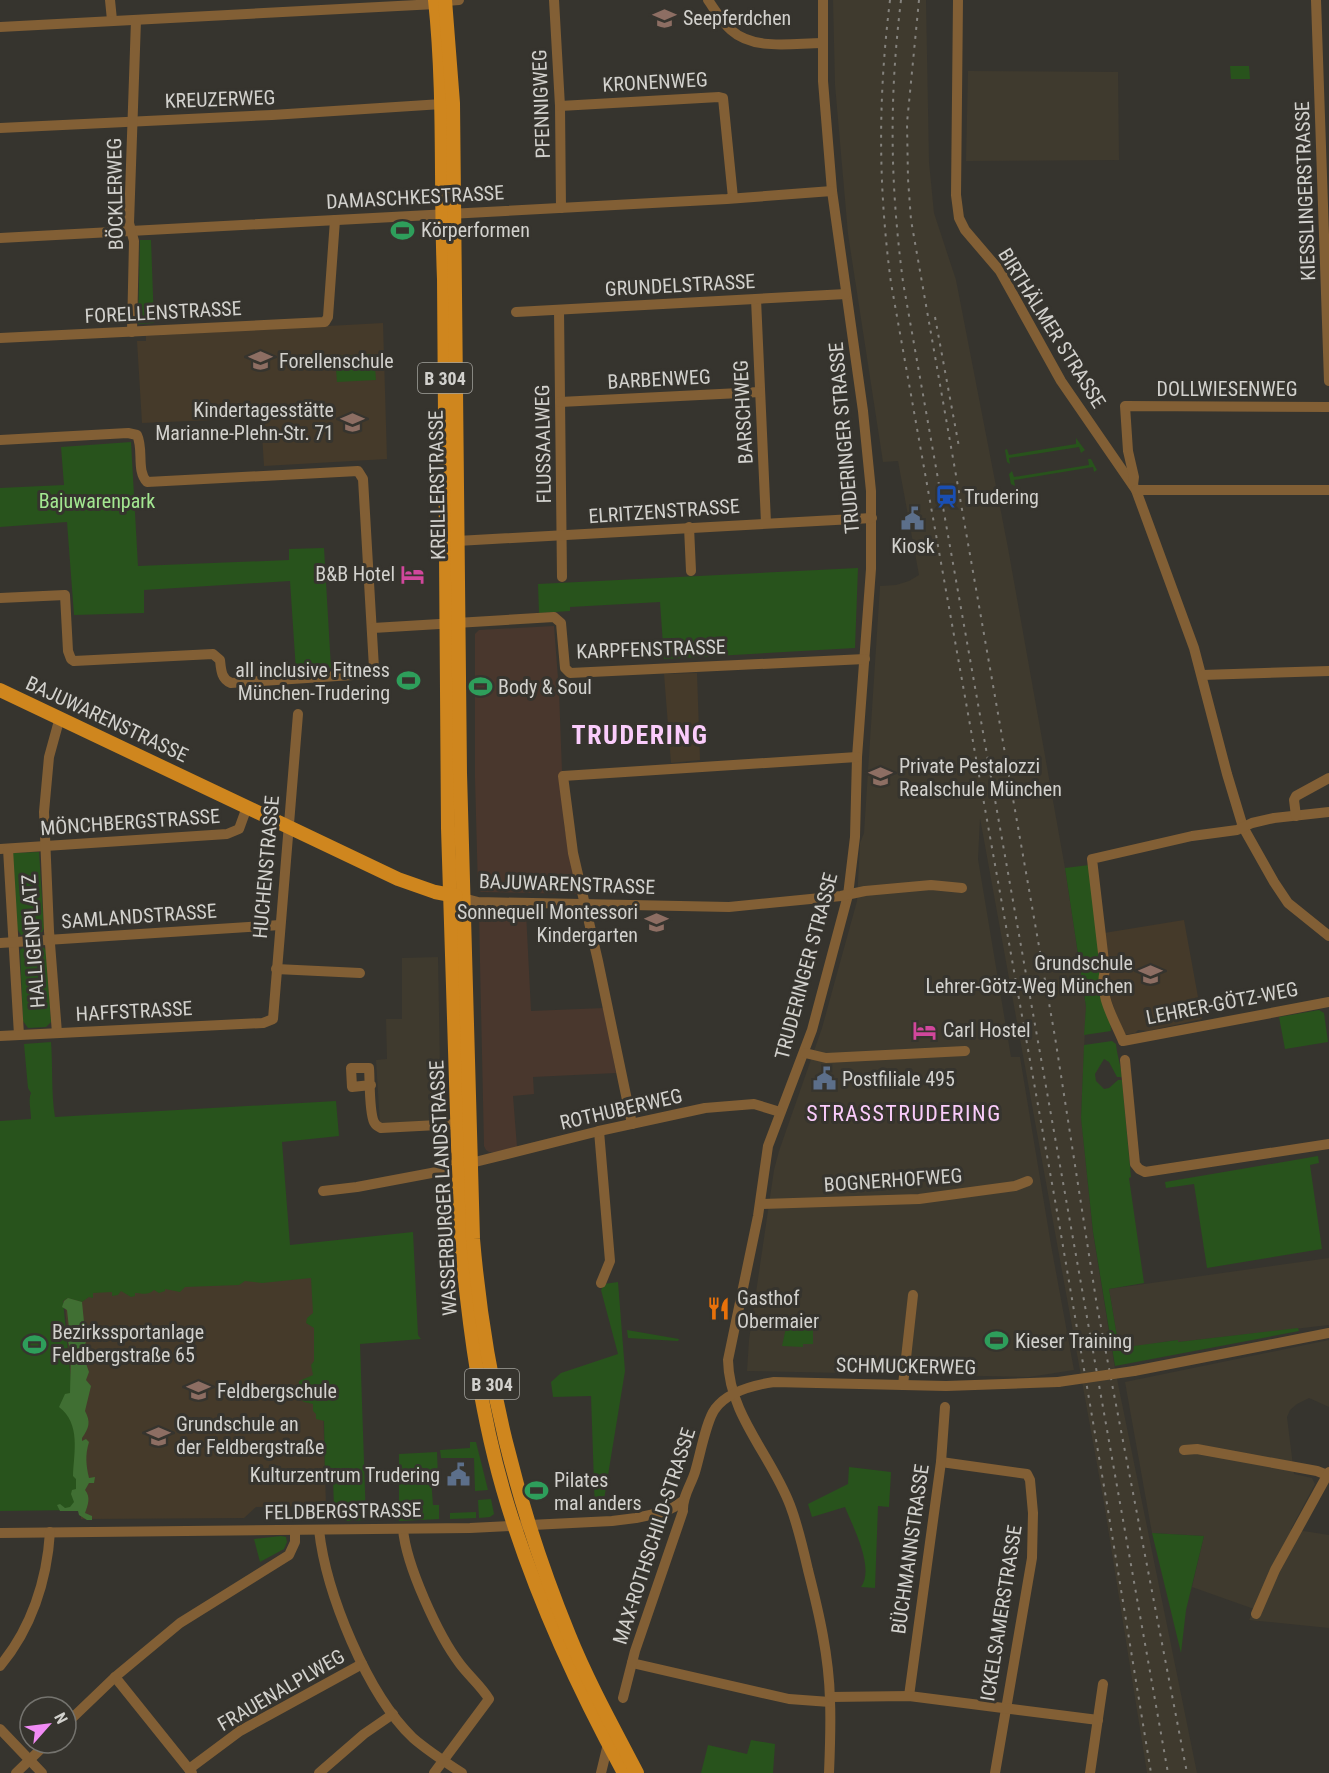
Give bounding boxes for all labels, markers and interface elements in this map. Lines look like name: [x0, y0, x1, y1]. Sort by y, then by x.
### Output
school or university icon: Seepferdchen: [652, 5, 678, 31]
place label: Seepferdchen: [683, 6, 791, 30]
street label: PFENNIGWEG: [527, 49, 555, 159]
street label: KRONENWEG: [602, 67, 708, 97]
street label: KREUZERWEG: [164, 85, 276, 113]
street label: KIESSLINGERSTRASSE: [1290, 101, 1320, 281]
street label: BÖCKLERWEG: [102, 138, 128, 250]
street label: DAMASCHKESTRASSE: [325, 180, 505, 214]
sports icon: Körperformen: [390, 217, 416, 243]
place label: Körperformen: [421, 218, 530, 242]
street label: BIRTHÄLMER STRASSE: [993, 244, 1111, 412]
street label: GRUNDELSTRASSE: [604, 269, 756, 301]
street label: FORELLENSTRASSE: [84, 296, 242, 328]
street label: TRUDERINGER STRASSE: [824, 341, 864, 535]
school or university icon: Forellenschule: [248, 348, 274, 374]
place label: Forellenschule: [279, 349, 394, 373]
street label: BARSCHWEG: [728, 359, 758, 465]
road number: B 304: [418, 363, 472, 393]
street label: BARBENWEG: [607, 364, 711, 394]
street label: DOLLWIESENWEG: [1157, 377, 1297, 401]
street label: FLUSSAALWEG: [530, 384, 556, 504]
place label: Kindertagesstätte Marianne-Plehn-Str. 71: [155, 398, 334, 445]
school or university icon: Kindertagesstätte Marianne-Plehn-Str. 71: [339, 409, 365, 435]
street label: KREILLERSTRASSE: [424, 410, 450, 560]
station icon: Trudering: [933, 484, 959, 510]
place label: Trudering: [964, 485, 1039, 509]
park label: Bajuwarenpark: [39, 489, 155, 513]
street label: ELRITZENSTRASSE: [588, 494, 741, 528]
public building icon: Kiosk: [900, 506, 926, 532]
place label: Kiosk: [891, 534, 935, 558]
hotel icon: B&B Hotel: [400, 561, 426, 587]
place label: B&B Hotel: [315, 562, 395, 586]
street label: KARPFENSTRASSE: [576, 634, 726, 664]
place label: all inclusive Fitness München-Trudering: [235, 658, 390, 705]
sports icon: all inclusive Fitness München-Trudering: [395, 668, 421, 694]
street label: BAJUWARENSTRASSE: [22, 671, 192, 767]
sports icon: Body & Soul: [467, 674, 493, 700]
place label: Body & Soul: [498, 675, 592, 699]
district label: TRUDERING: [572, 720, 708, 750]
place label: Private Pestalozzi Realschule München: [899, 754, 1062, 801]
school or university icon: Private Pestalozzi Realschule München: [868, 764, 894, 790]
street label: HUCHENSTRASSE: [248, 795, 284, 939]
street label: MÖNCHBERGSTRASSE: [39, 804, 221, 840]
street label: BAJUWARENSTRASSE: [479, 869, 656, 899]
street label: TRUDERINGER STRASSE: [770, 870, 842, 1062]
street label: HALLIGENPLATZ: [16, 873, 50, 1009]
street label: SAMLANDSTRASSE: [61, 899, 218, 933]
place label: Sonnequell Montessori Kindergarten: [457, 900, 638, 947]
school or university icon: Sonnequell Montessori Kindergarten: [643, 910, 669, 936]
place label: Grundschule Lehrer-Götz-Weg München: [925, 951, 1133, 998]
school or university icon: Grundschule Lehrer-Götz-Weg München: [1138, 961, 1164, 987]
street label: LEHRER-GÖTZ-WEG: [1144, 976, 1300, 1030]
street label: HAFFSTRASSE: [75, 996, 193, 1026]
hotel icon: Carl Hostel: [912, 1017, 938, 1043]
place label: Carl Hostel: [943, 1018, 1031, 1042]
street label: WASSERBURGER LANDSTRASSE: [424, 1059, 462, 1316]
public building icon: Postfiliale 495: [811, 1066, 837, 1092]
place label: Postfiliale 495: [842, 1067, 955, 1091]
street label: ROTHUBERWEG: [557, 1083, 685, 1135]
district label: STRASSTRUDERING: [806, 1101, 1002, 1126]
street label: BOGNERHOFWEG: [823, 1163, 963, 1197]
place label: Gasthof Obermaier: [737, 1286, 819, 1333]
restaurant icon: Gasthof Obermaier: [706, 1296, 732, 1322]
place label: Bezirkssportanlage Feldbergstraße 65: [52, 1320, 204, 1367]
sports icon: Kieser Training: [984, 1328, 1010, 1354]
place label: Kieser Training: [1015, 1329, 1132, 1353]
sports icon: Bezirkssportanlage Feldbergstraße 65: [21, 1331, 47, 1357]
street label: SCHMUCKERWEG: [836, 1353, 976, 1379]
road number: B 304: [465, 1369, 519, 1399]
school or university icon: Feldbergschule: [186, 1378, 212, 1404]
place label: Feldbergschule: [217, 1379, 337, 1403]
place label: Grundschule an der Feldbergstraße: [176, 1412, 324, 1459]
school or university icon: Grundschule an der Feldbergstraße: [145, 1423, 171, 1449]
street label: MAX-ROTHSCHILD-STRASSE: [608, 1425, 700, 1647]
public building icon: Kulturzentrum Trudering: [445, 1462, 471, 1488]
place label: Kulturzentrum Trudering: [250, 1463, 440, 1487]
street label: BÜCHMANNSTRASSE: [886, 1463, 934, 1635]
place label: Pilates mal anders: [554, 1468, 642, 1515]
sports icon: Pilates mal anders: [523, 1478, 549, 1504]
street label: FELDBERGSTRASSE: [264, 1498, 422, 1524]
street label: ICKELSAMERSTRASSE: [975, 1523, 1027, 1703]
street label: FRAUENALPLWEG: [213, 1644, 349, 1736]
north arrow: [18, 1695, 78, 1755]
text: N: [50, 1709, 71, 1727]

